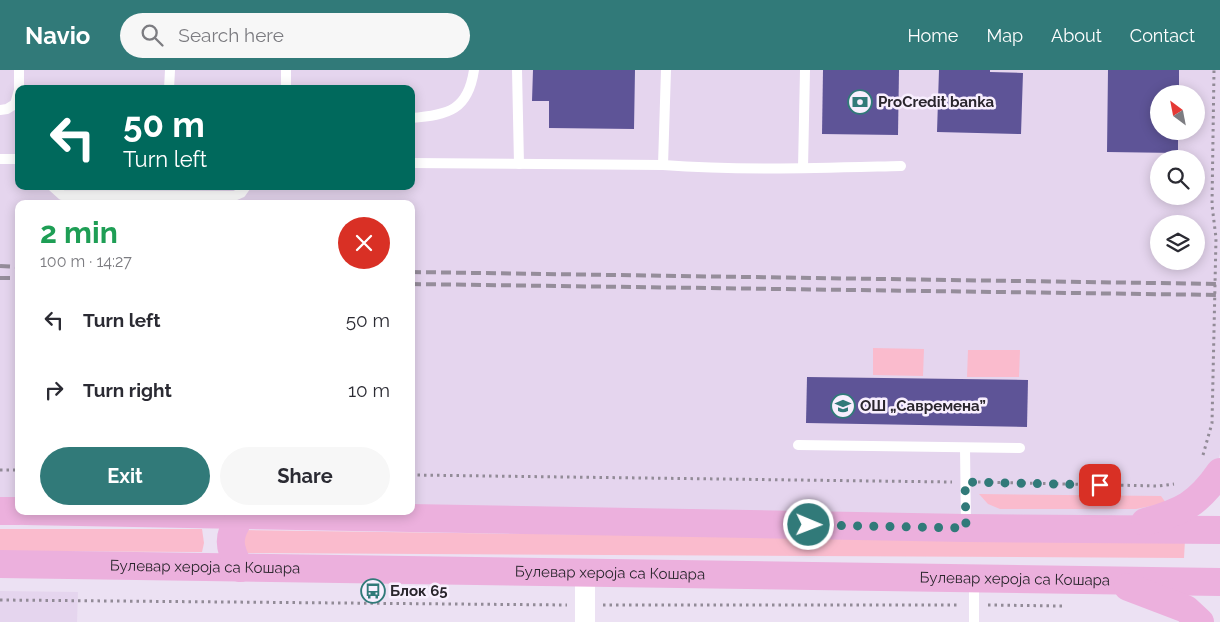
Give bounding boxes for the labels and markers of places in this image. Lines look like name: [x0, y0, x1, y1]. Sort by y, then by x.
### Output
bank icon: ProCredit banka: [847, 89, 873, 115]
place label: ProCredit banka: [878, 93, 994, 111]
school or university icon: ОШ „Савремена”: [830, 393, 856, 419]
place label: ОШ „Савремена”: [860, 397, 986, 415]
pin: [1079, 464, 1121, 506]
bus stop icon: Блок 65: [360, 578, 386, 604]
place label: Блок 65: [390, 582, 448, 600]

